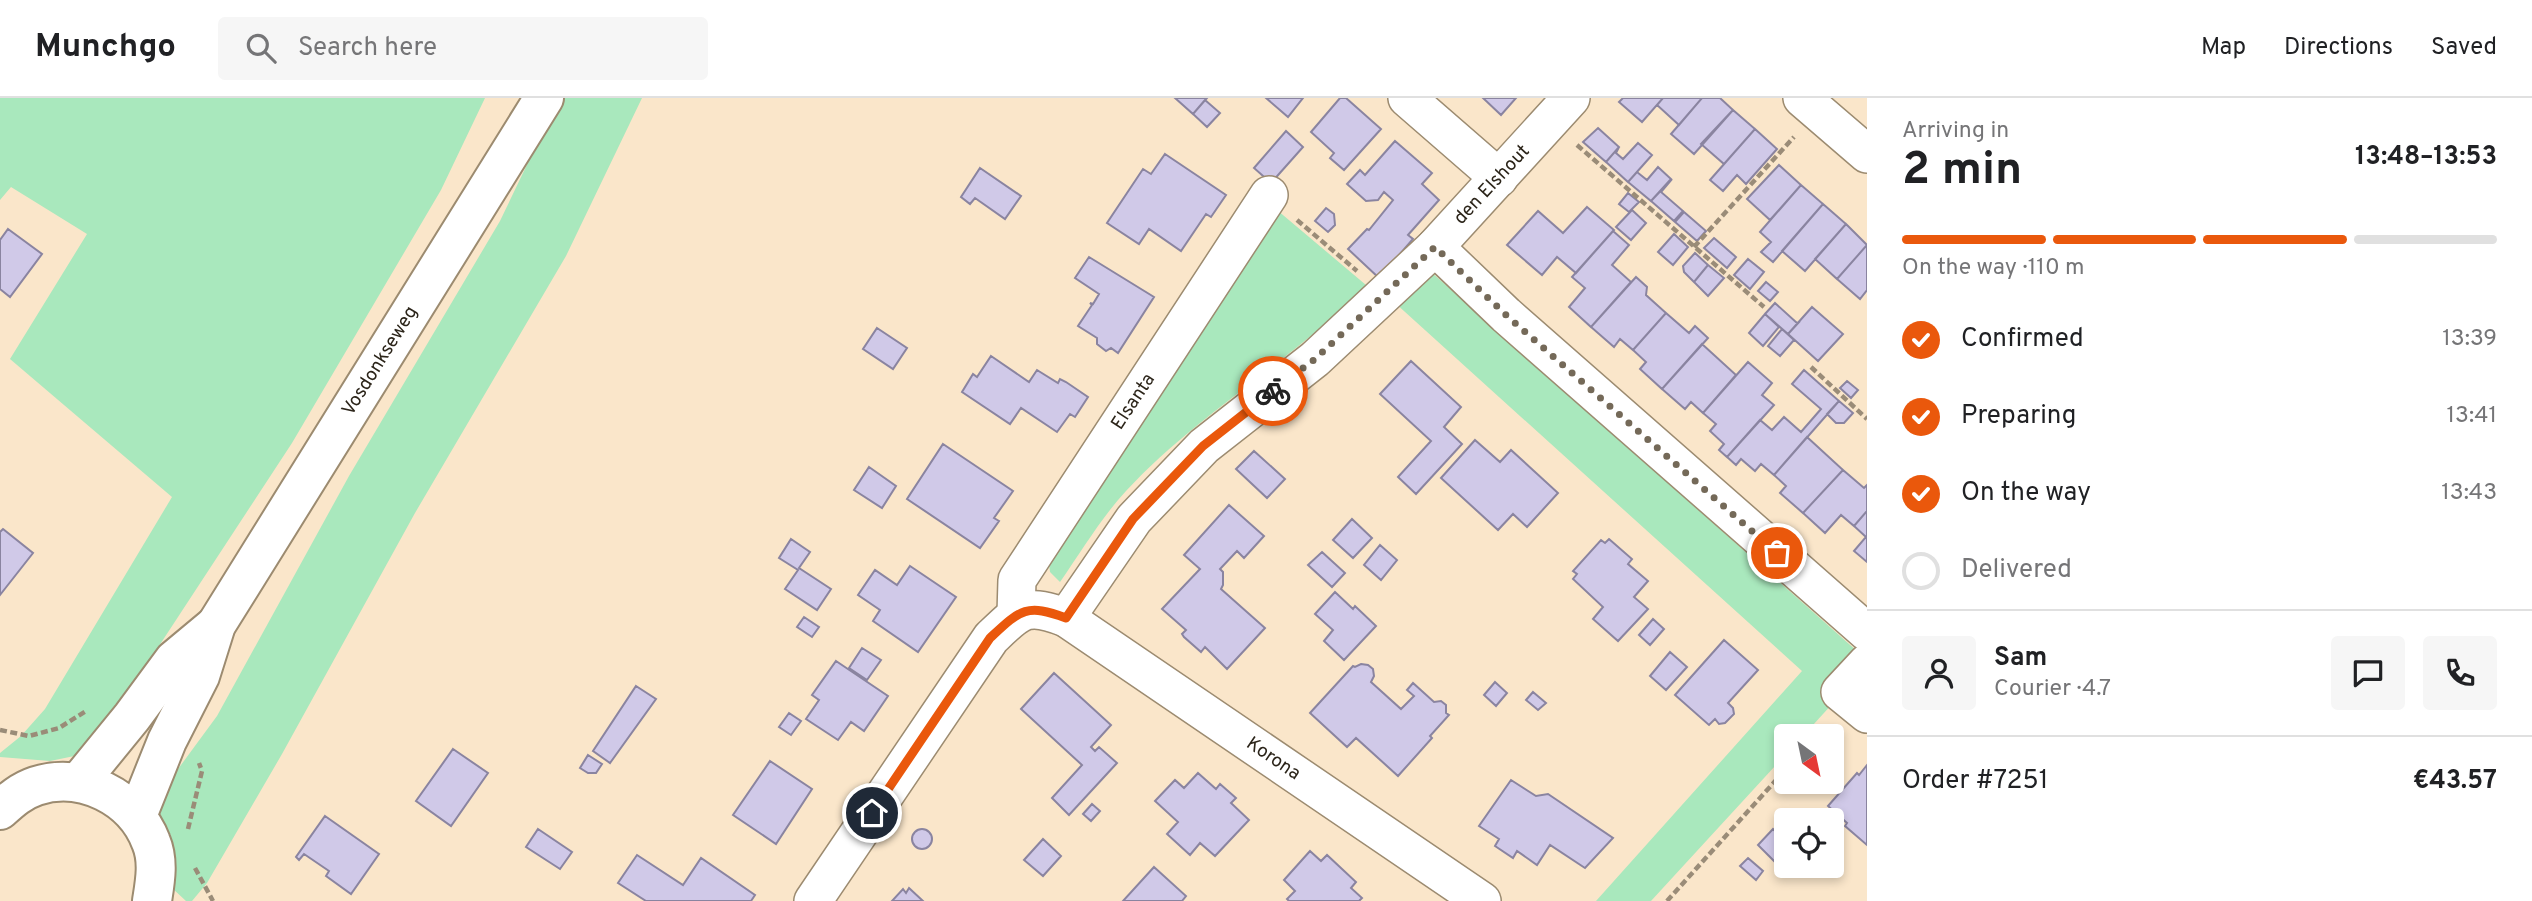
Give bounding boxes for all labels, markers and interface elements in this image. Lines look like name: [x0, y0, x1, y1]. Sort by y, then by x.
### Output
search box: [218, 17, 708, 80]
text: Munchgo: [35, 27, 176, 69]
icon: search: [242, 29, 280, 67]
text: Search here: [298, 32, 437, 65]
text: Map: [2201, 33, 2246, 63]
text: Directions: [2284, 33, 2393, 63]
text: Saved: [2431, 33, 2497, 63]
text: Arriving in: [1902, 117, 2009, 146]
street label: den Elshout: [1449, 140, 1535, 230]
text: 13:48–13:53: [2355, 141, 2497, 174]
text: 2 min: [1902, 142, 2022, 201]
text: On the way · 110 m: [1902, 254, 2085, 283]
street label: Vosdonkseweg: [337, 302, 423, 420]
icon: check: [1902, 321, 1940, 359]
text: Confirmed: [1961, 323, 2084, 356]
text: 13:39: [2442, 325, 2497, 354]
courier: [1238, 356, 1308, 426]
street label: Elsanta: [1106, 369, 1161, 435]
icon: bike: [1254, 372, 1292, 410]
icon: check: [1902, 398, 1940, 436]
text: Preparing: [1961, 400, 2076, 433]
text: 13:41: [2447, 402, 2497, 431]
icon: check: [1902, 475, 1940, 513]
text: On the way: [1961, 477, 2091, 510]
text: 13:43: [2441, 479, 2497, 508]
pin: [1747, 523, 1807, 583]
icon: bag: [1758, 534, 1796, 572]
text: Delivered: [1961, 554, 2072, 587]
button: person: [1902, 636, 1976, 710]
button: chat: [2331, 636, 2405, 710]
button: phone: [2423, 636, 2497, 710]
text: Sam: [1994, 642, 2047, 675]
text: Courier · 4.7: [1994, 675, 2111, 704]
north arrow: [1774, 724, 1844, 794]
map controls: [1774, 724, 1844, 878]
street label: Korona: [1241, 732, 1305, 786]
text: Order #7251: [1902, 765, 2048, 798]
text: €43.57: [2413, 765, 2497, 798]
pin: [842, 783, 902, 843]
icon: home: [853, 794, 891, 832]
button: locate: [1774, 808, 1844, 878]

